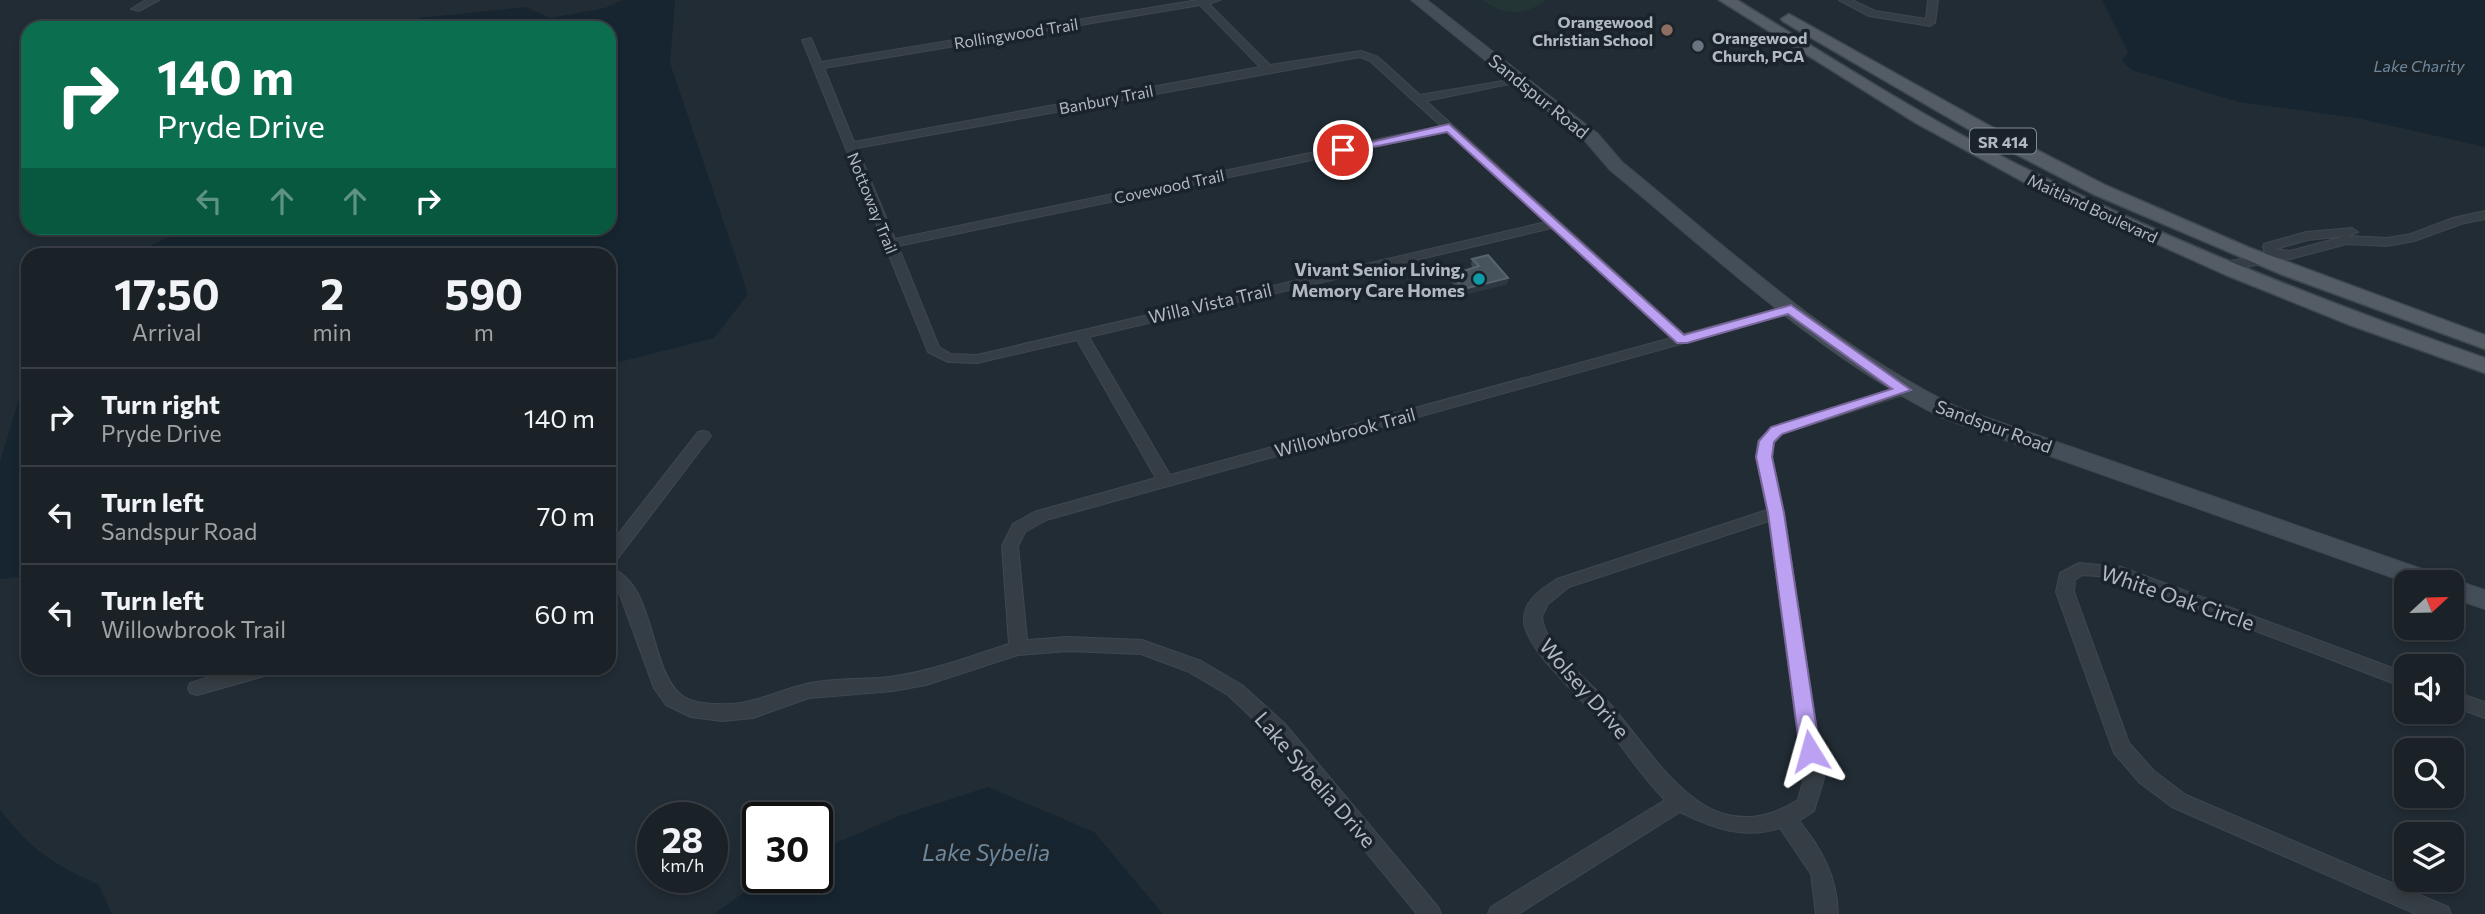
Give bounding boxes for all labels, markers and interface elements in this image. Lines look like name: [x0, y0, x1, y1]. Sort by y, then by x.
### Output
place label: Orangewood Christian School: [1532, 12, 1653, 49]
street label: Rollingwood Trail: [953, 14, 1079, 52]
marker: Orangewood Christian School: [1659, 22, 1675, 38]
place label: Orangewood Church, PCA: [1712, 28, 1807, 65]
marker: Orangewood Church, PCA: [1690, 38, 1706, 54]
text: 140 m: [157, 45, 294, 105]
icon: right: [42, 49, 133, 140]
street label: Sandspur Road: [1485, 49, 1593, 143]
water label: Lake Charity: [2373, 56, 2465, 75]
street label: Banbury Trail: [1057, 81, 1155, 117]
text: Pryde Drive: [157, 105, 325, 145]
pin: [1313, 120, 1373, 180]
road number: SR 414: [1970, 128, 2036, 154]
icon: arrive: [1324, 131, 1362, 169]
street label: Nottoway Trail: [844, 150, 902, 256]
street label: Covewood Trail: [1112, 165, 1226, 207]
street label: Maitland Boulevard: [2025, 170, 2161, 246]
icon: left: [190, 182, 228, 220]
icon: ahead: [263, 182, 301, 220]
icon: ahead: [336, 182, 374, 220]
icon: right: [409, 182, 447, 220]
place label: Vivant Senior Living, Memory Care Homes: [1291, 258, 1465, 301]
text: 17:50: [114, 267, 220, 319]
text: 2: [320, 267, 344, 319]
text: 590: [445, 267, 523, 319]
marker: Vivant Senior Living, Memory Care Homes: [1471, 271, 1487, 287]
street label: Willa Vista Trail: [1146, 278, 1274, 328]
text: Arrival: [132, 318, 202, 346]
text: min: [313, 318, 352, 346]
text: m: [474, 318, 494, 346]
text: Turn right: [101, 388, 220, 419]
street label: Sandspur Road: [1933, 395, 2055, 457]
icon: right: [42, 398, 80, 436]
text: 140 m: [524, 402, 595, 433]
street label: Willowbrook Trail: [1272, 403, 1418, 461]
text: Pryde Drive: [101, 419, 222, 447]
text: Turn left: [101, 486, 204, 517]
icon: left: [42, 496, 80, 534]
text: 70 m: [537, 500, 595, 531]
text: Sandspur Road: [101, 517, 257, 545]
street label: White Oak Circle: [2098, 559, 2258, 635]
north arrow: [2394, 570, 2464, 640]
map controls: [2394, 570, 2464, 892]
text: Turn left: [101, 584, 204, 615]
icon: left: [42, 594, 80, 632]
text: 60 m: [535, 598, 595, 629]
text: Willowbrook Trail: [101, 615, 286, 643]
street label: Wolsey Drive: [1535, 633, 1635, 743]
button: sound: [2394, 654, 2464, 724]
street label: Lake Sybelia Drive: [1250, 706, 1382, 852]
position arrow: [1773, 714, 1847, 788]
button: search: [2394, 738, 2464, 808]
speed limit sign: 30: [742, 802, 833, 893]
text: 28: [662, 817, 703, 860]
button: layers: [2394, 822, 2464, 892]
water label: Lake Sybelia: [922, 838, 1050, 866]
text: km/h: [661, 854, 704, 876]

